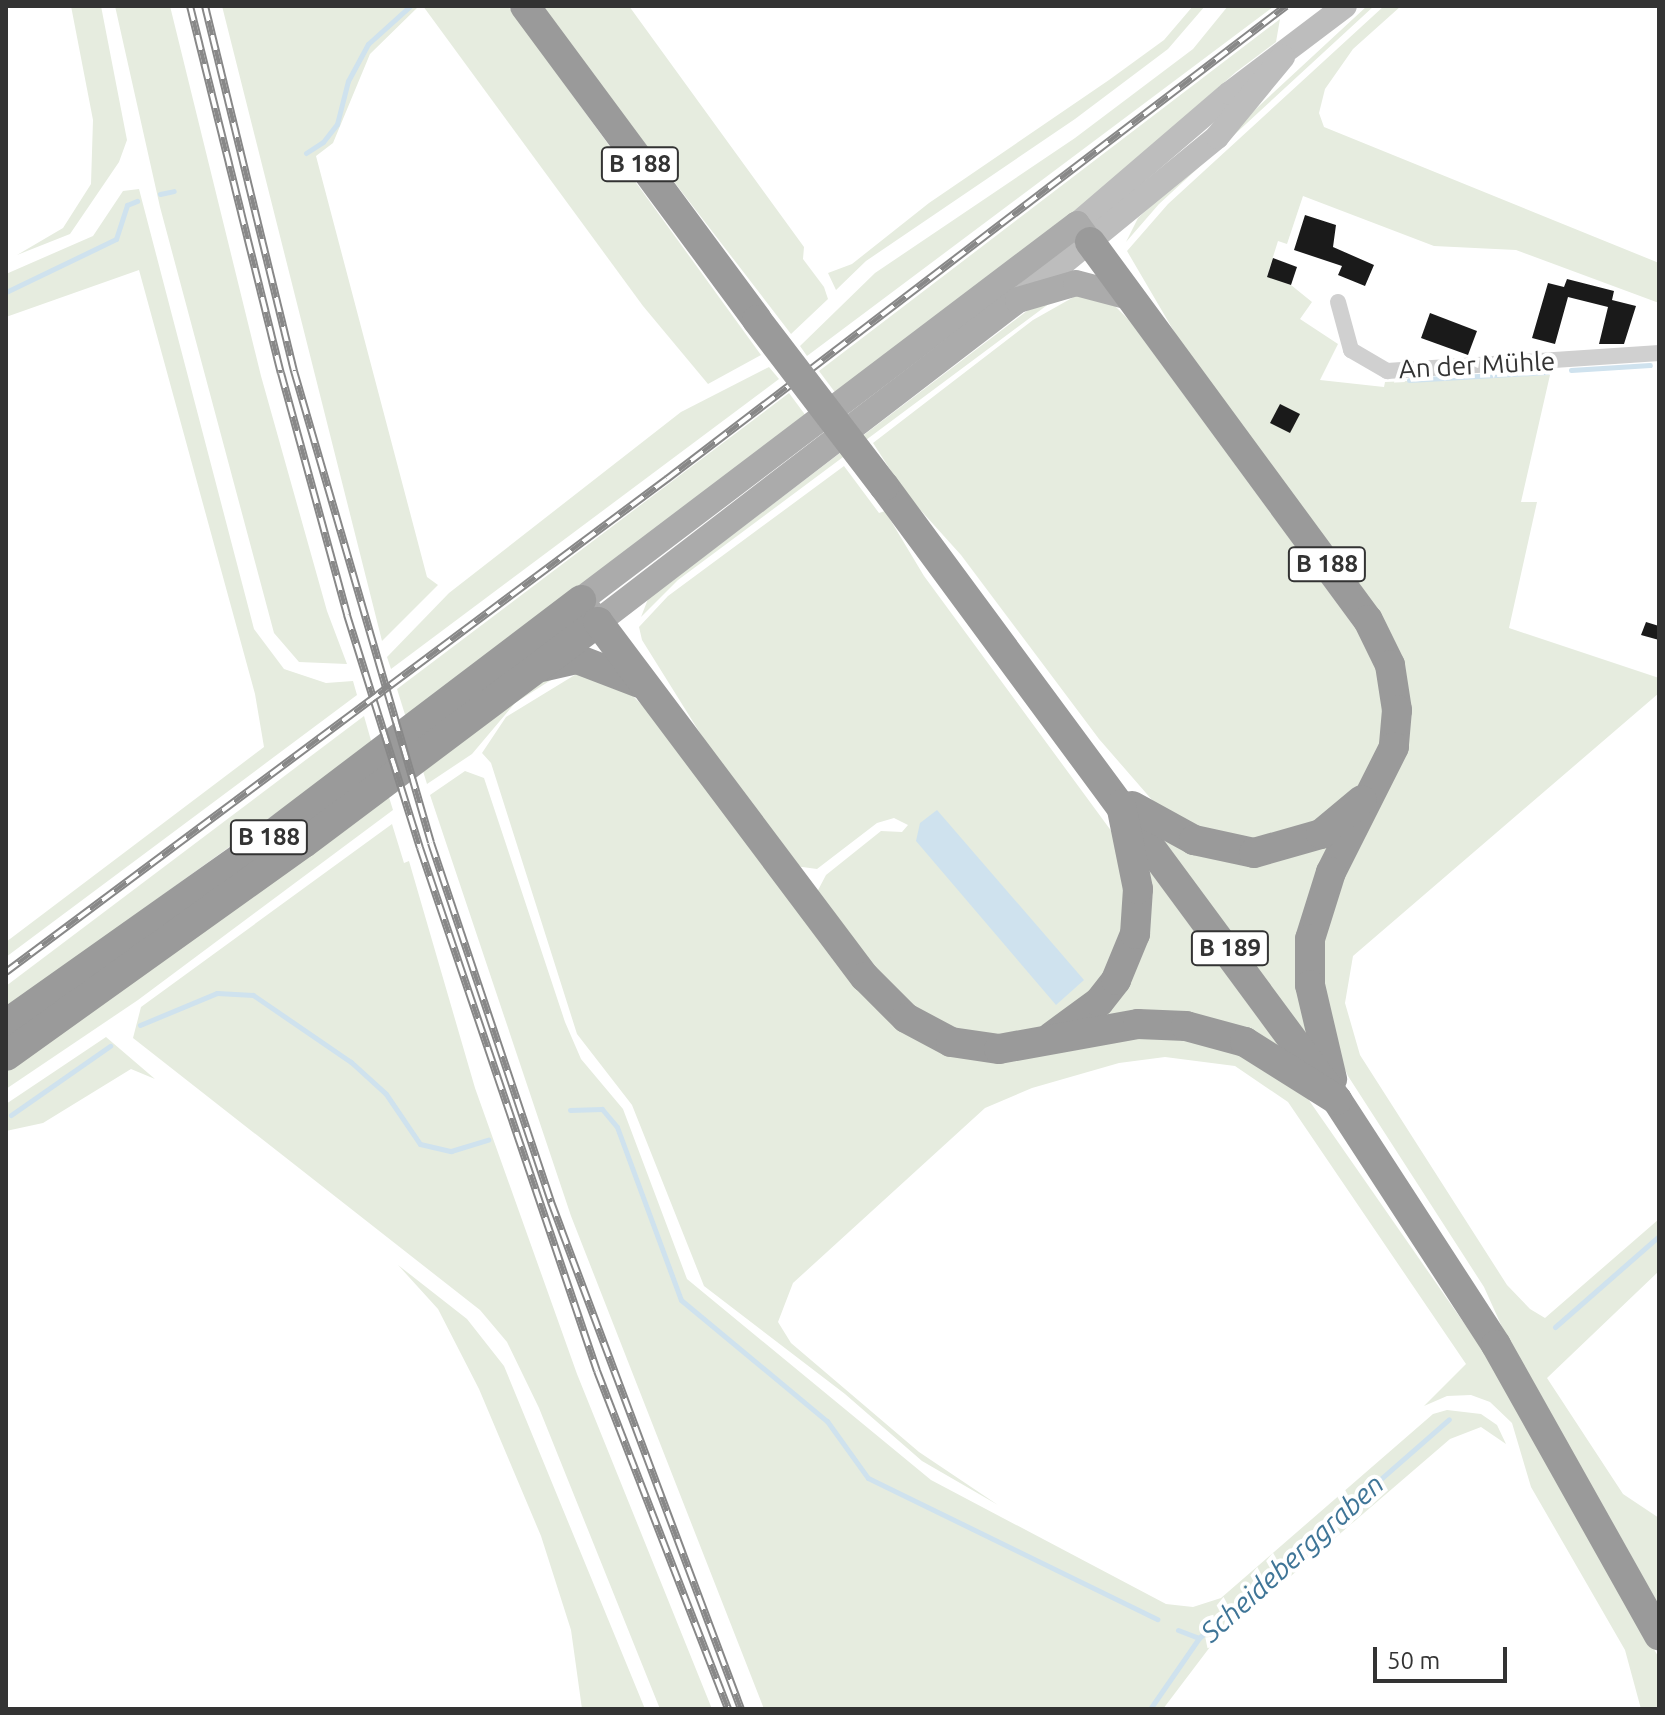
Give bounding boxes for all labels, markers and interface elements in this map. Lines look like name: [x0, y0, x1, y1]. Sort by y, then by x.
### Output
road number: B 188: [600, 144, 680, 184]
street label: An der Mühle: [1398, 345, 1556, 385]
road number: B 188: [1287, 544, 1367, 584]
road number: B 188: [229, 817, 309, 857]
road number: B 189: [1190, 928, 1270, 968]
water label: Scheideberggraben: [1194, 1467, 1390, 1649]
scale bar: [1377, 1631, 1511, 1681]
text: 50 m: [1387, 1647, 1440, 1674]

